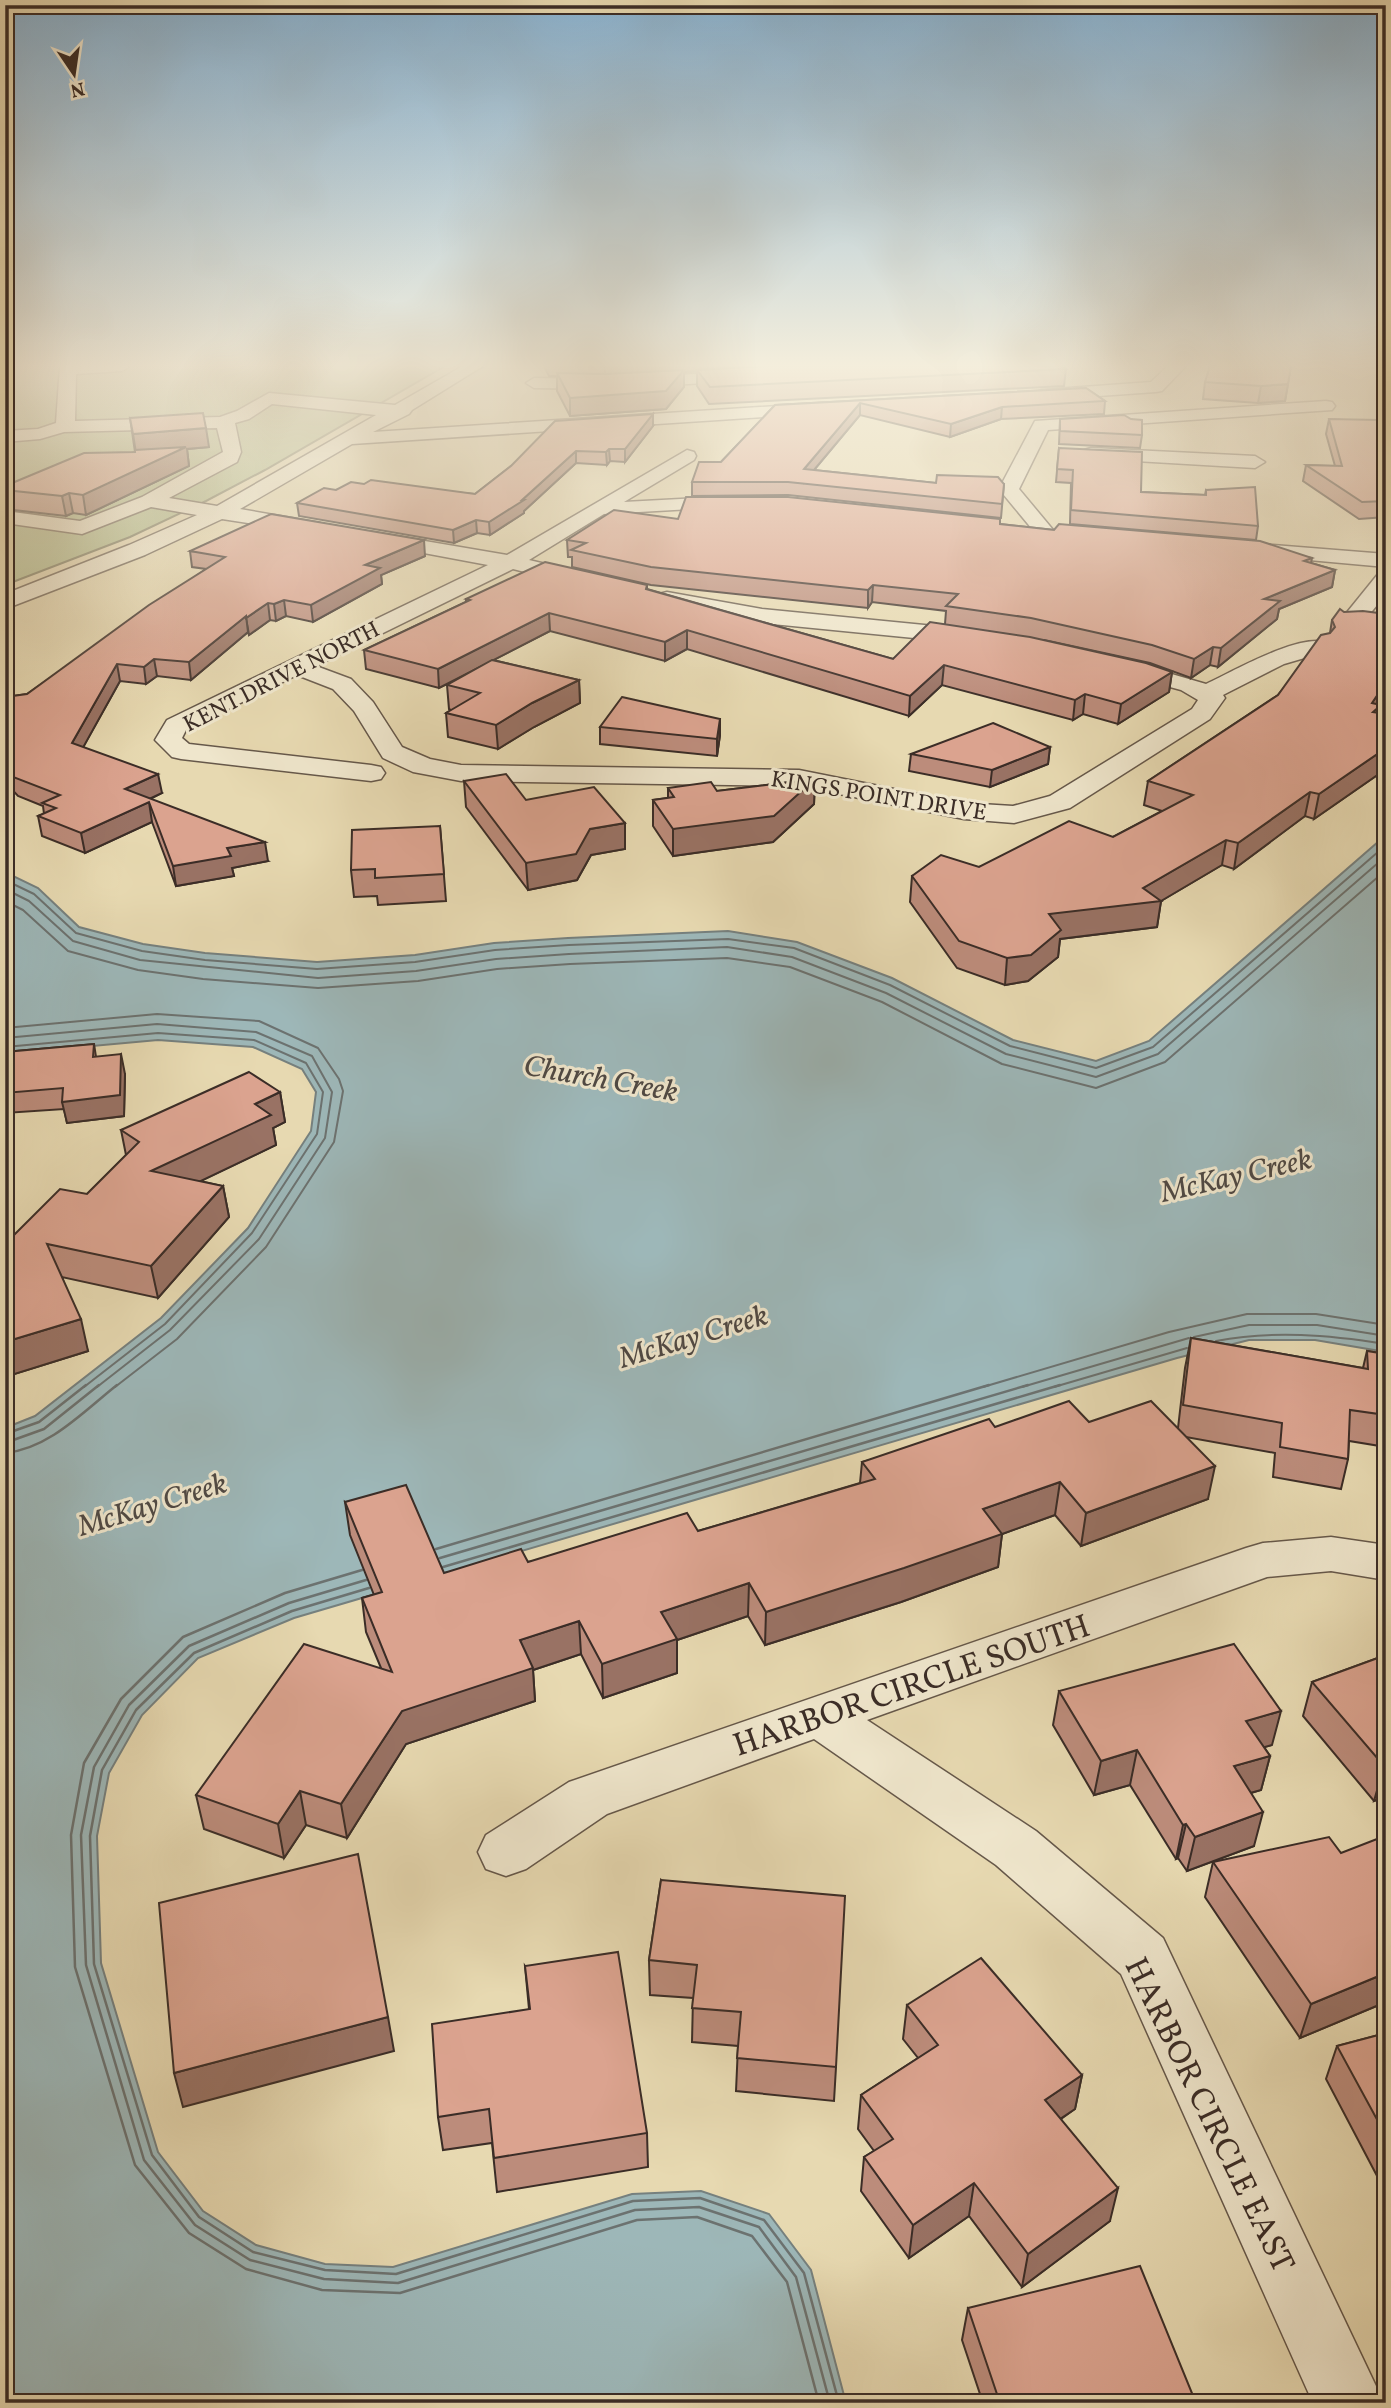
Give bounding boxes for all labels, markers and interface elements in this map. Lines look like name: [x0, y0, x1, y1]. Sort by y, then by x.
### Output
north arrow: [38, 38, 108, 108]
text: N: [68, 74, 87, 103]
street label: KENT DRIVE NORTH: [178, 614, 386, 741]
street label: KINGS POINT DRIVE: [769, 764, 989, 830]
water label: Church Creek: [520, 1046, 681, 1114]
water label: McKay Creek: [1156, 1139, 1316, 1215]
water label: McKay Creek: [613, 1295, 773, 1381]
water label: McKay Creek: [72, 1463, 232, 1549]
street label: HARBOR CIRCLE SOUTH: [728, 1605, 1097, 1771]
street label: HARBOR CIRCLE EAST: [1111, 1950, 1304, 2281]

